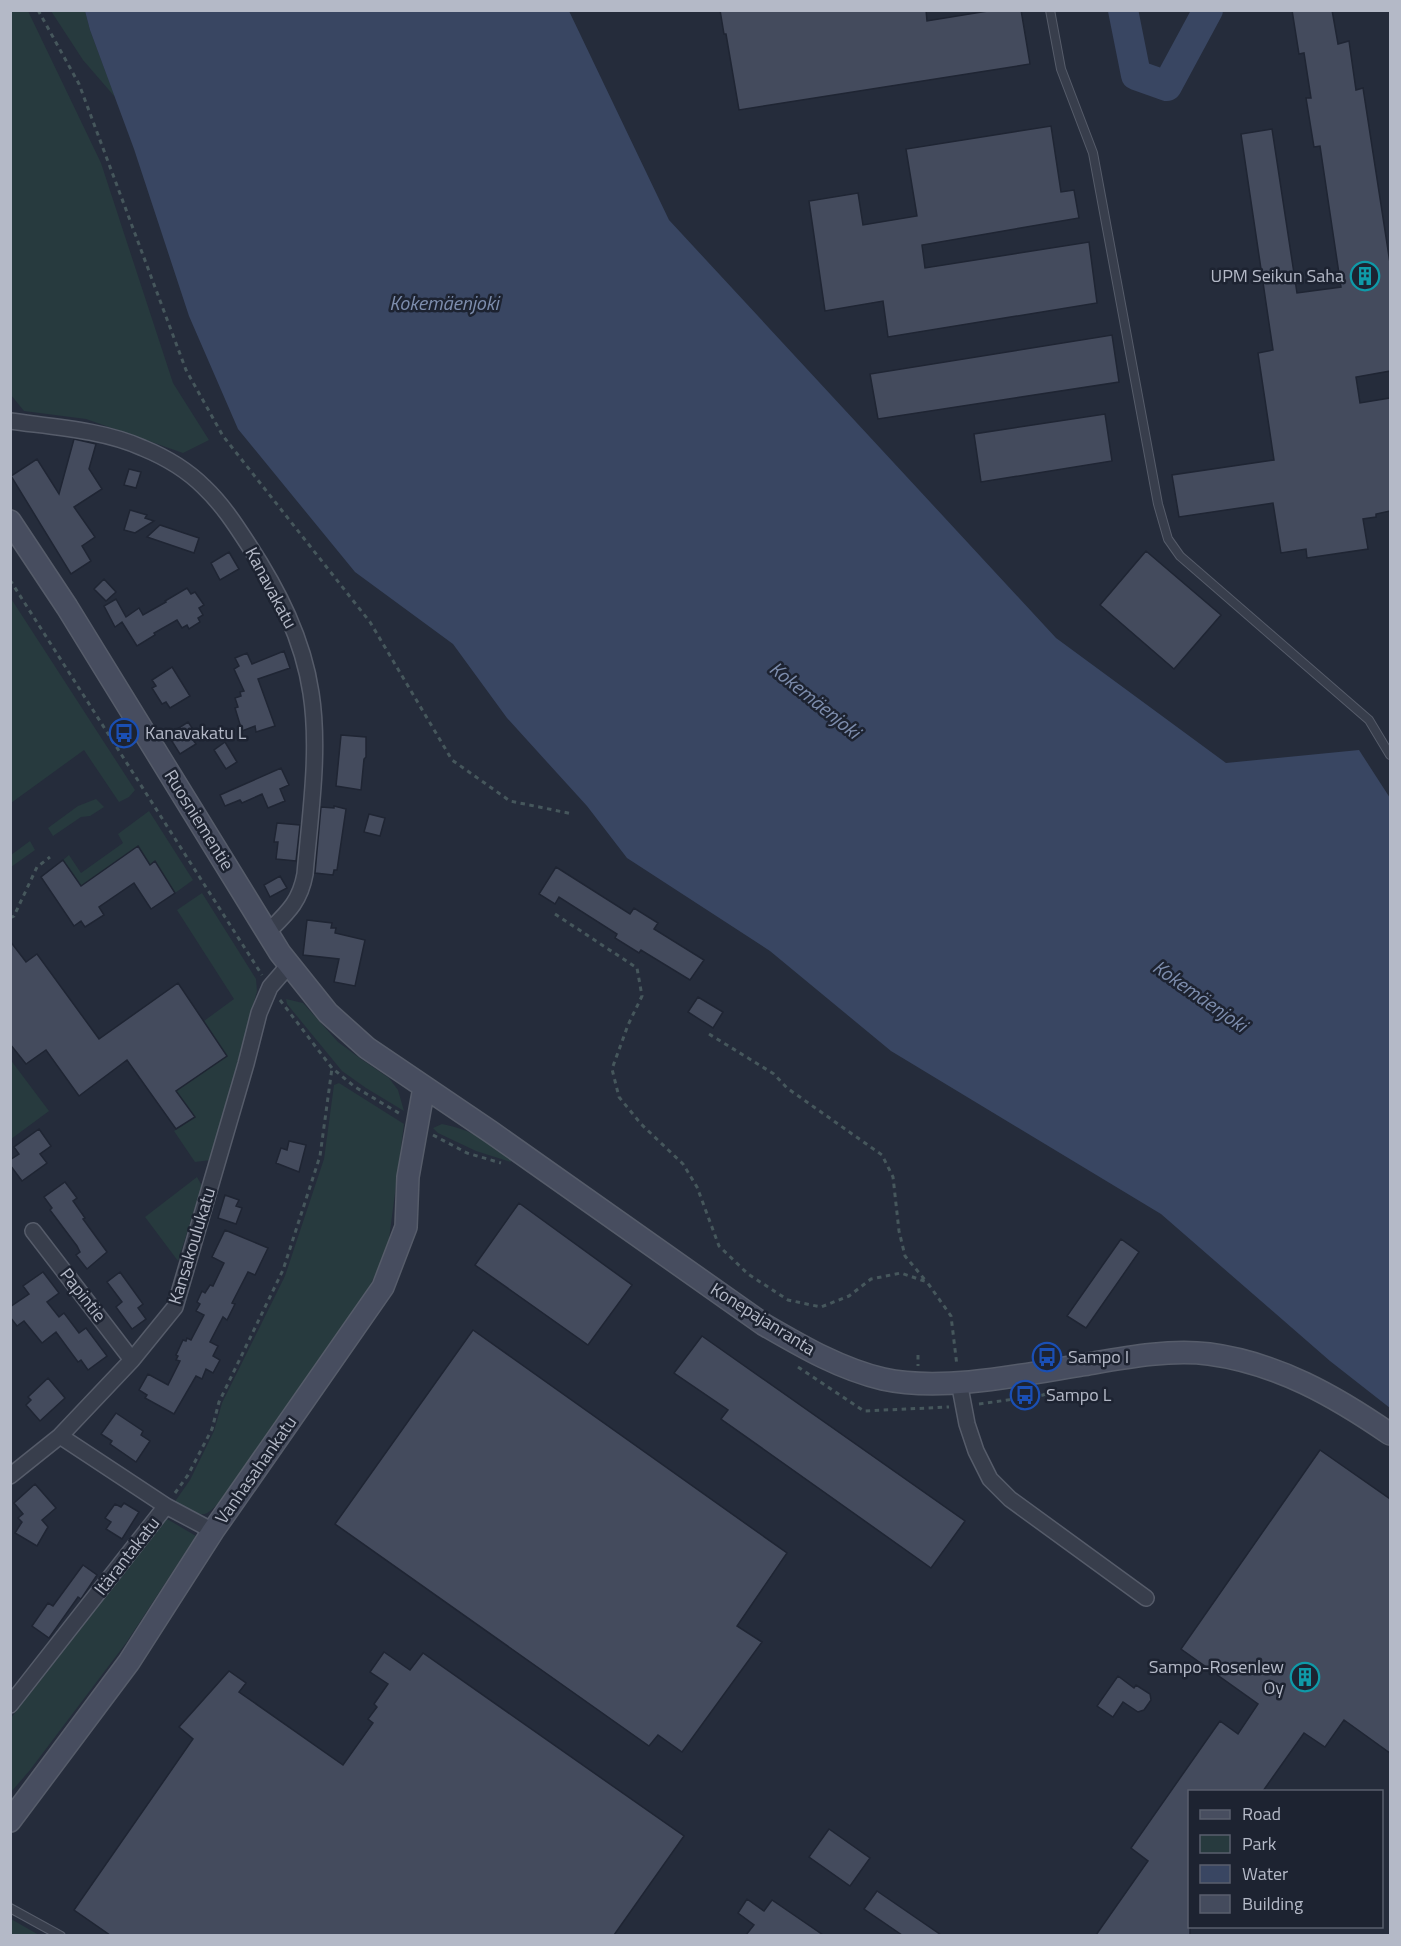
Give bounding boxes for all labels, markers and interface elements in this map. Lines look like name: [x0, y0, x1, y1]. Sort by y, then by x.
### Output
building icon: UPM Seikun Saha: [1349, 260, 1381, 292]
place label: UPM Seikun Saha: [1211, 262, 1344, 289]
water label: Kokemäenjoki: [389, 287, 502, 318]
street label: Kanavakatu: [239, 542, 304, 633]
water label: Kokemäenjoki: [763, 653, 870, 748]
bus stop icon: Kanavakatu L: [108, 717, 140, 749]
place label: Kanavakatu L: [145, 719, 247, 746]
street label: Ruosniementie: [158, 764, 241, 875]
water label: Kokemäenjoki: [1147, 952, 1256, 1041]
street label: Kansakoulukatu: [161, 1184, 222, 1308]
street label: Papintie: [54, 1262, 113, 1327]
street label: Konepajanranta: [705, 1275, 821, 1362]
bus stop icon: Sampo I: [1031, 1341, 1063, 1373]
place label: Sampo I: [1068, 1343, 1129, 1370]
bus stop icon: Sampo L: [1009, 1379, 1041, 1411]
place label: Sampo L: [1046, 1381, 1112, 1408]
street label: Vanhasahankatu: [208, 1410, 303, 1529]
street label: Itärantakatu: [87, 1511, 166, 1601]
place label: Sampo-Rosenlew Oy: [1149, 1653, 1284, 1701]
building icon: Sampo-Rosenlew Oy: [1289, 1661, 1321, 1693]
legend: [1188, 1790, 1383, 1928]
text: Road: [1242, 1800, 1281, 1827]
text: Park: [1242, 1830, 1277, 1857]
text: Water: [1242, 1860, 1288, 1887]
text: Building: [1242, 1890, 1303, 1917]

